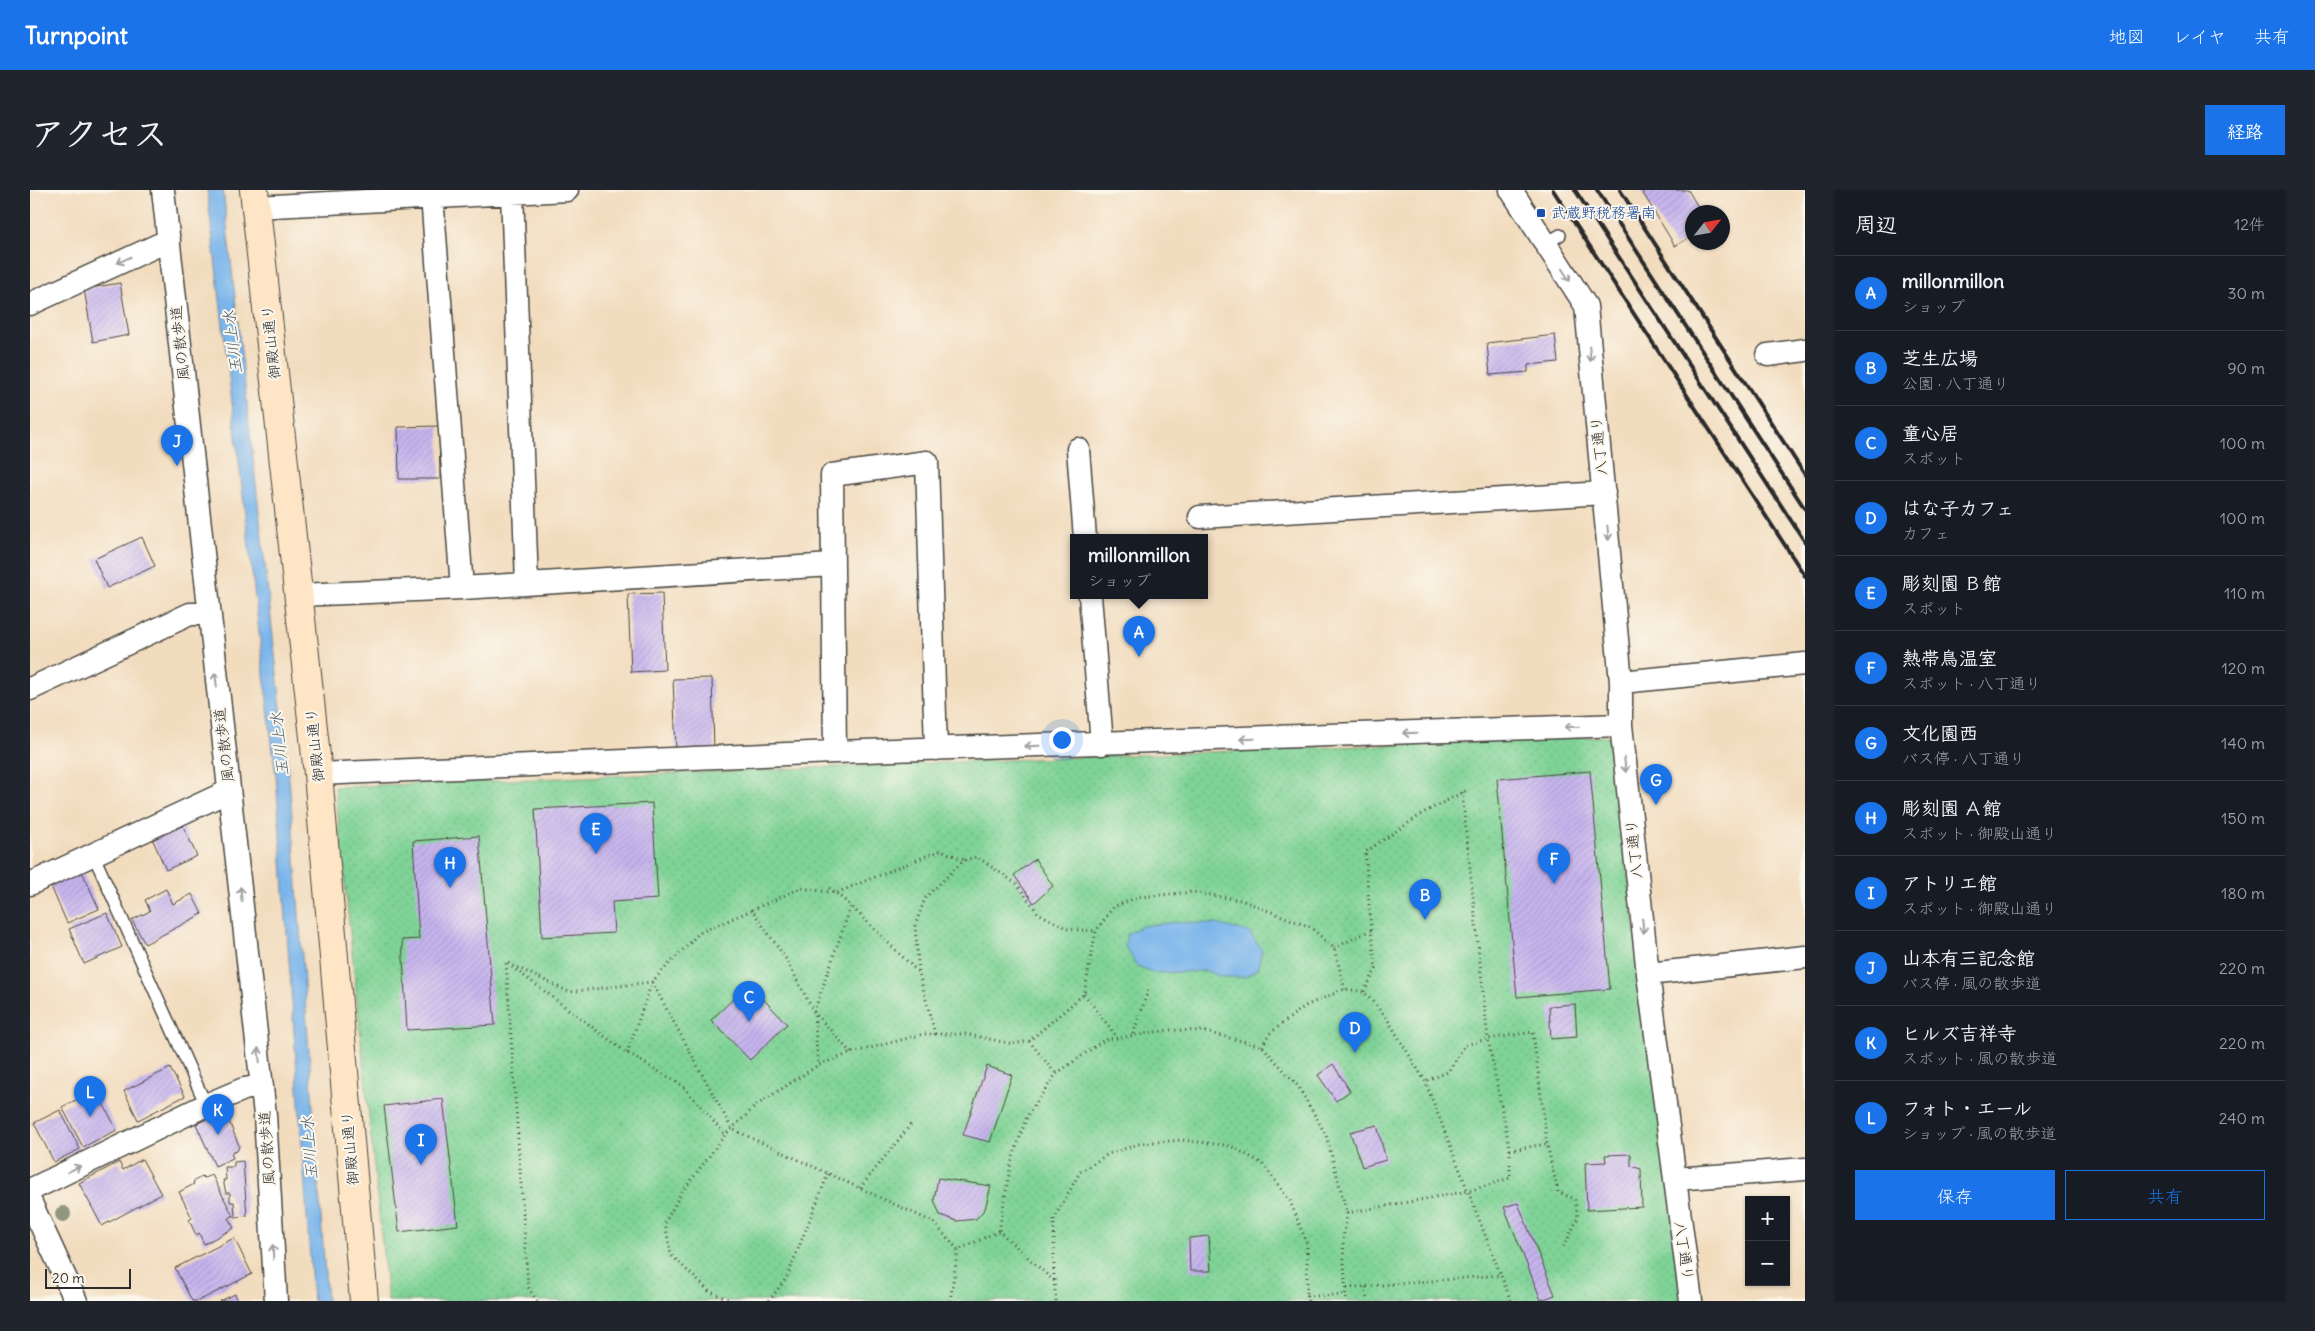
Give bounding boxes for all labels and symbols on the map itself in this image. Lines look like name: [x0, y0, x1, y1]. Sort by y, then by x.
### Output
place label: 武蔵野税務署南: [1551, 203, 1656, 222]
north arrow: [1685, 205, 1730, 250]
marker: 武蔵野税務署南: [1535, 207, 1547, 219]
one-way arrow: [117, 256, 132, 266]
one-way arrow: [1561, 268, 1571, 282]
street label: 御殿山通り: [257, 304, 284, 380]
street label: 風の散歩道: [166, 305, 193, 381]
water label: 玉川上水: [218, 309, 246, 375]
one-way arrow: [1585, 346, 1595, 362]
street label: 八丁通り: [1586, 415, 1611, 477]
pin: J: [161, 425, 193, 466]
one-way arrow: [1603, 525, 1612, 541]
pin: A: [1123, 616, 1155, 657]
one-way arrow: [211, 673, 221, 689]
street label: 風の散歩道: [210, 707, 238, 783]
street label: 御殿山通り: [301, 707, 328, 783]
water label: 玉川上水: [266, 711, 292, 777]
one-way arrow: [1564, 722, 1580, 732]
your location: [1049, 727, 1075, 753]
one-way arrow: [1402, 728, 1418, 737]
one-way arrow: [1240, 734, 1256, 743]
one-way arrow: [1025, 741, 1041, 751]
one-way arrow: [1620, 757, 1630, 773]
pin: G: [1640, 764, 1672, 805]
pin: E: [580, 813, 612, 854]
street label: 八丁通り: [1621, 818, 1646, 880]
pin: F: [1538, 843, 1570, 884]
pin: H: [434, 847, 466, 888]
pin: B: [1409, 879, 1441, 920]
one-way arrow: [236, 886, 246, 902]
one-way arrow: [1638, 918, 1648, 934]
pin: C: [733, 981, 765, 1022]
pin: D: [1339, 1012, 1371, 1053]
one-way arrow: [254, 1048, 264, 1064]
pin: L: [74, 1076, 106, 1117]
pin: K: [202, 1094, 234, 1135]
street label: 風の散歩道: [254, 1110, 279, 1186]
street label: 御殿山通り: [337, 1110, 362, 1186]
water label: 玉川上水: [297, 1115, 321, 1181]
pin: I: [405, 1124, 437, 1165]
one-way arrow: [66, 1164, 81, 1173]
street label: 八丁通り: [1671, 1220, 1698, 1282]
one-way arrow: [269, 1245, 278, 1261]
scale bar: [45, 1266, 131, 1289]

